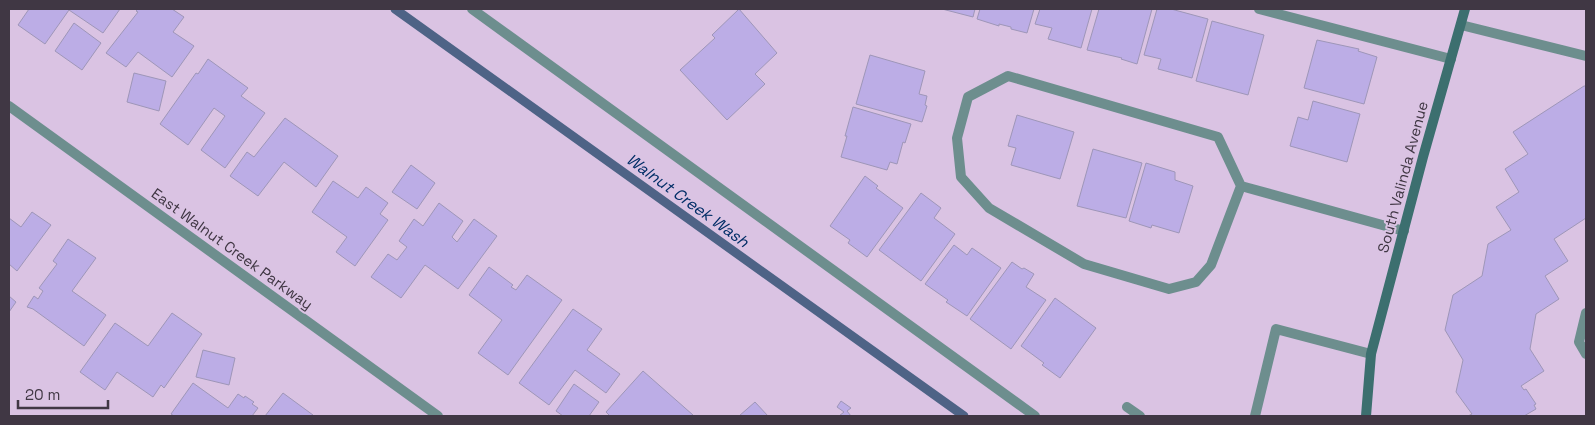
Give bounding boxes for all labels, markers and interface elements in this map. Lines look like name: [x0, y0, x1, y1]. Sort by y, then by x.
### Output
street label: South Valinda Avenue: [1373, 99, 1432, 255]
water label: Walnut Creek Wash: [622, 149, 754, 253]
street label: East Walnut Creek Parkway: [148, 184, 317, 314]
scale bar: [18, 378, 108, 410]
text: 20 m: [25, 385, 60, 404]

